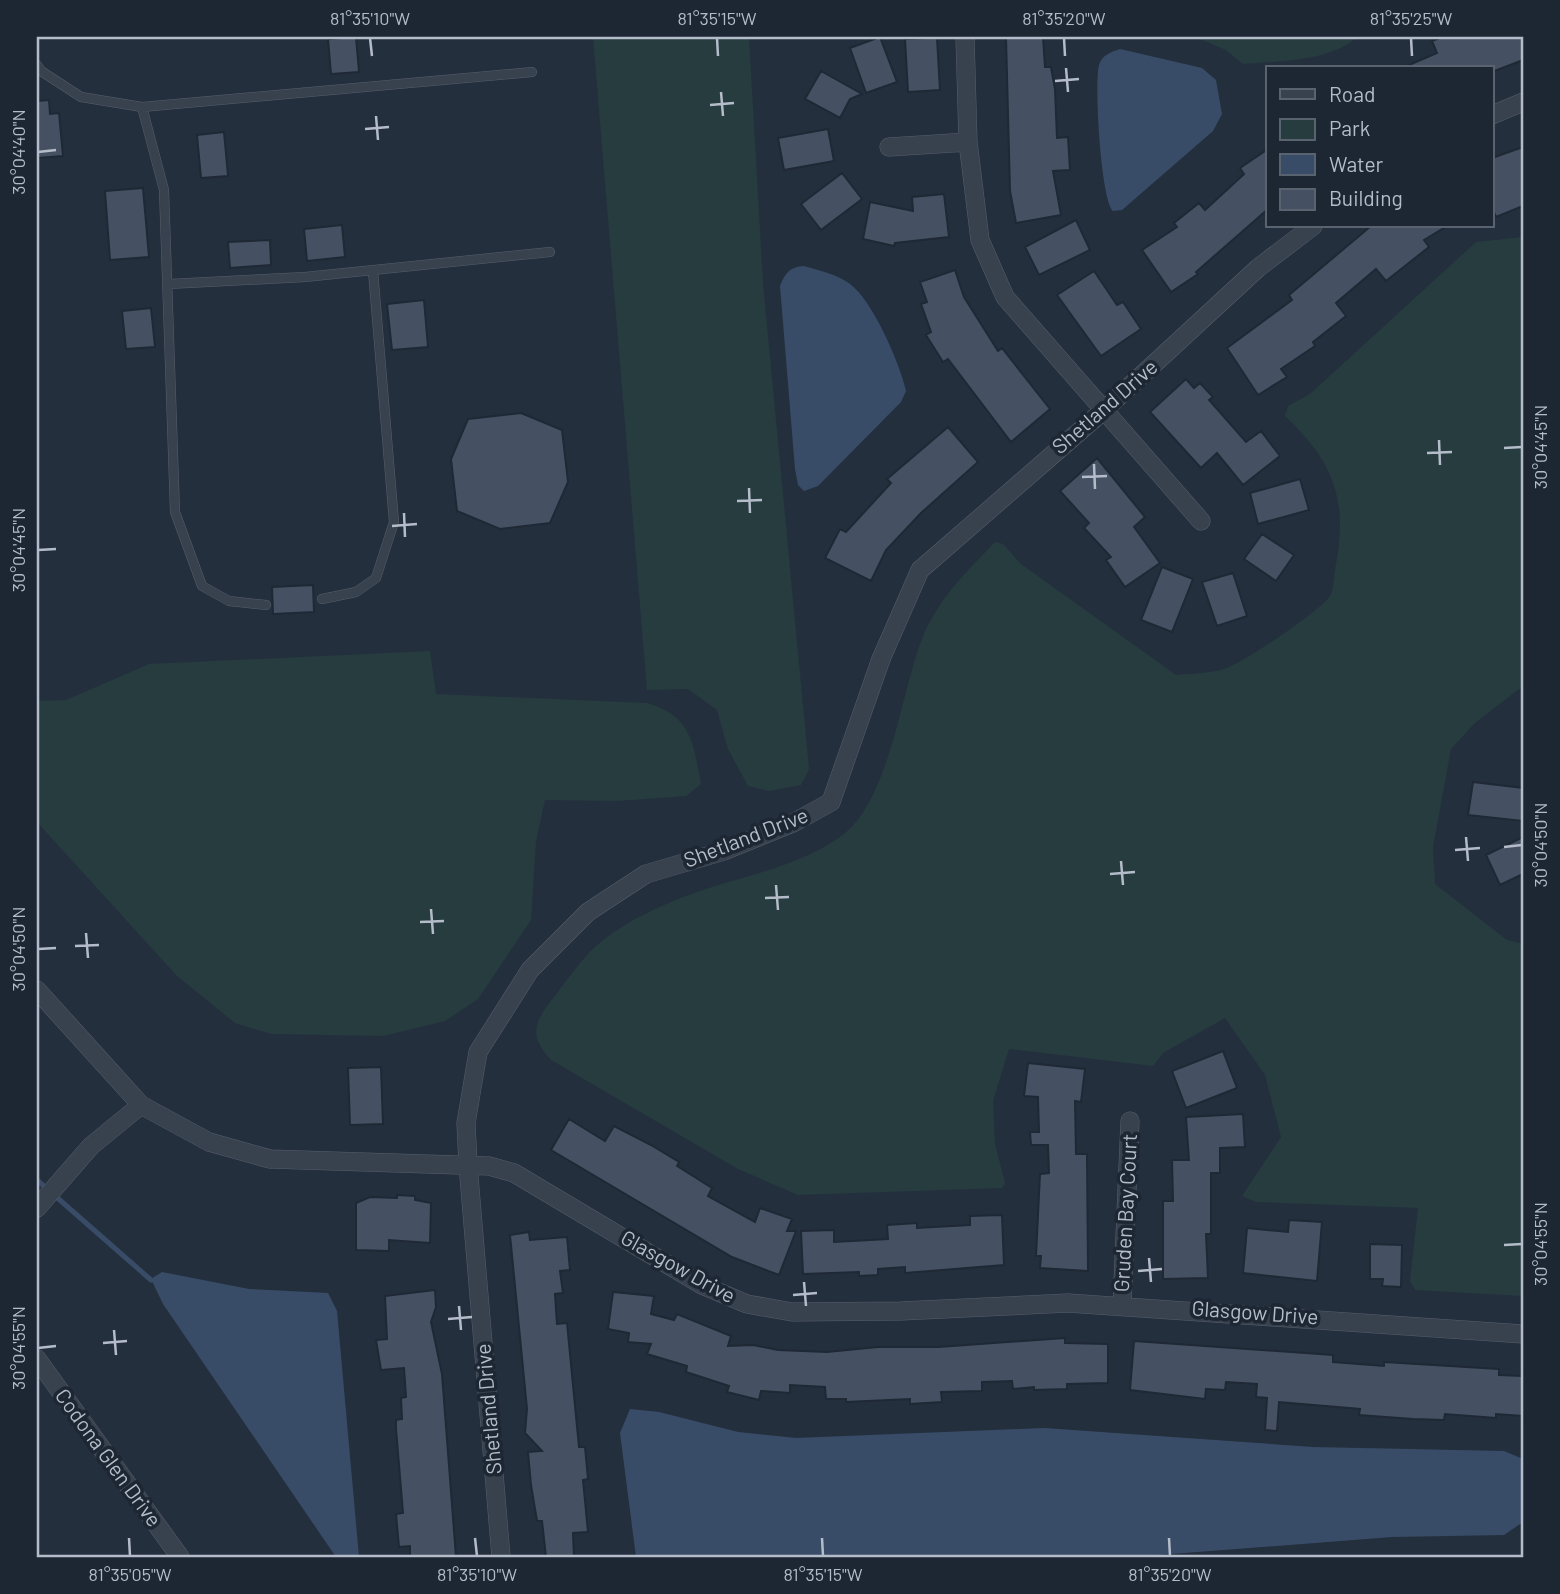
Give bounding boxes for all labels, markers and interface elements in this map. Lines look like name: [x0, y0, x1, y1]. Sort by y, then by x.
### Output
text: 81°35'10"W: [330, 7, 410, 29]
text: 81°35'15"W: [677, 7, 757, 29]
text: 81°35'20"W: [1022, 7, 1106, 29]
text: 81°35'25"W: [1370, 7, 1452, 29]
legend: [1266, 66, 1494, 228]
text: Road: [1329, 81, 1375, 106]
text: 30°04'40"N: [7, 109, 29, 195]
text: Park: [1329, 115, 1370, 140]
text: Water: [1329, 151, 1384, 176]
text: Building: [1329, 185, 1403, 210]
street label: Shetland Drive: [1046, 353, 1162, 458]
text: 30°04'45"N: [1529, 405, 1551, 489]
text: 30°04'45"N: [7, 508, 29, 592]
street label: Shetland Drive: [680, 801, 811, 872]
text: 30°04'50"N: [1529, 803, 1551, 887]
text: 30°04'50"N: [7, 907, 29, 991]
street label: Gruden Bay Court: [1108, 1133, 1141, 1293]
text: 30°04'55"N: [1529, 1202, 1551, 1286]
street label: Glasgow Drive: [617, 1224, 740, 1307]
street label: Glasgow Drive: [1191, 1295, 1319, 1328]
text: 30°04'55"N: [7, 1306, 29, 1390]
street label: Shetland Drive: [469, 1343, 506, 1476]
street label: Codona Glen Drive: [51, 1383, 168, 1531]
text: 81°35'05"W: [89, 1563, 172, 1585]
text: 81°35'10"W: [437, 1563, 517, 1585]
text: 81°35'15"W: [783, 1563, 863, 1585]
text: 81°35'20"W: [1128, 1563, 1212, 1585]

